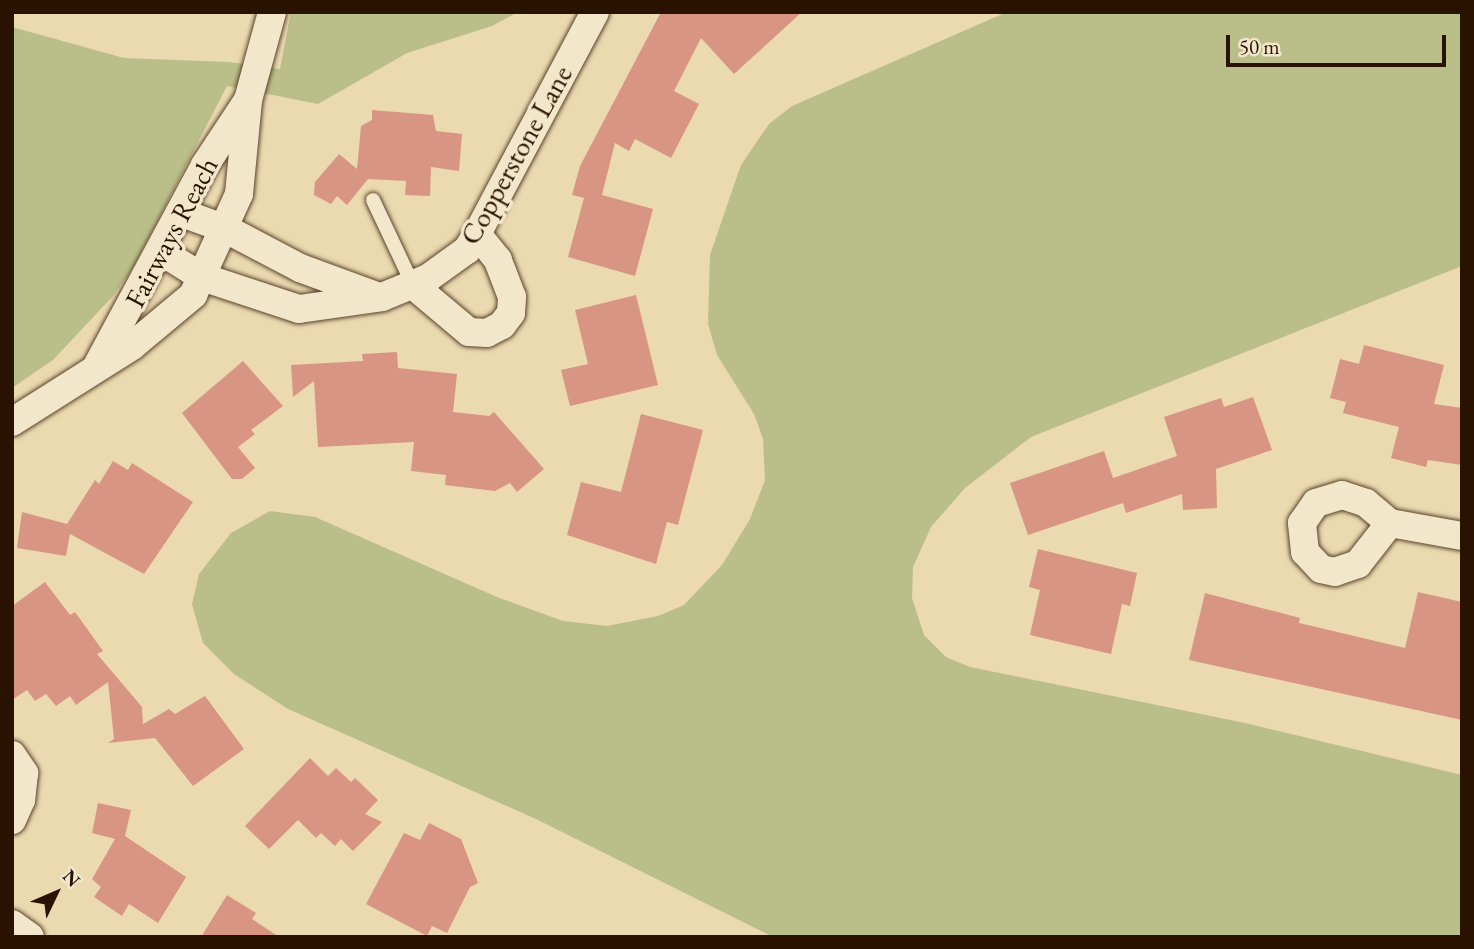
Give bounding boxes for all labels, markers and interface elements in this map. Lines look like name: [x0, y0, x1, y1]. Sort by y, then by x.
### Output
scale bar: [1229, 21, 1450, 65]
text: 50 m: [1239, 33, 1280, 60]
street label: Copperstone Lane: [453, 60, 579, 250]
street label: Fairways Reach: [117, 151, 225, 313]
north arrow: [21, 858, 91, 928]
text: N: [57, 864, 86, 892]

